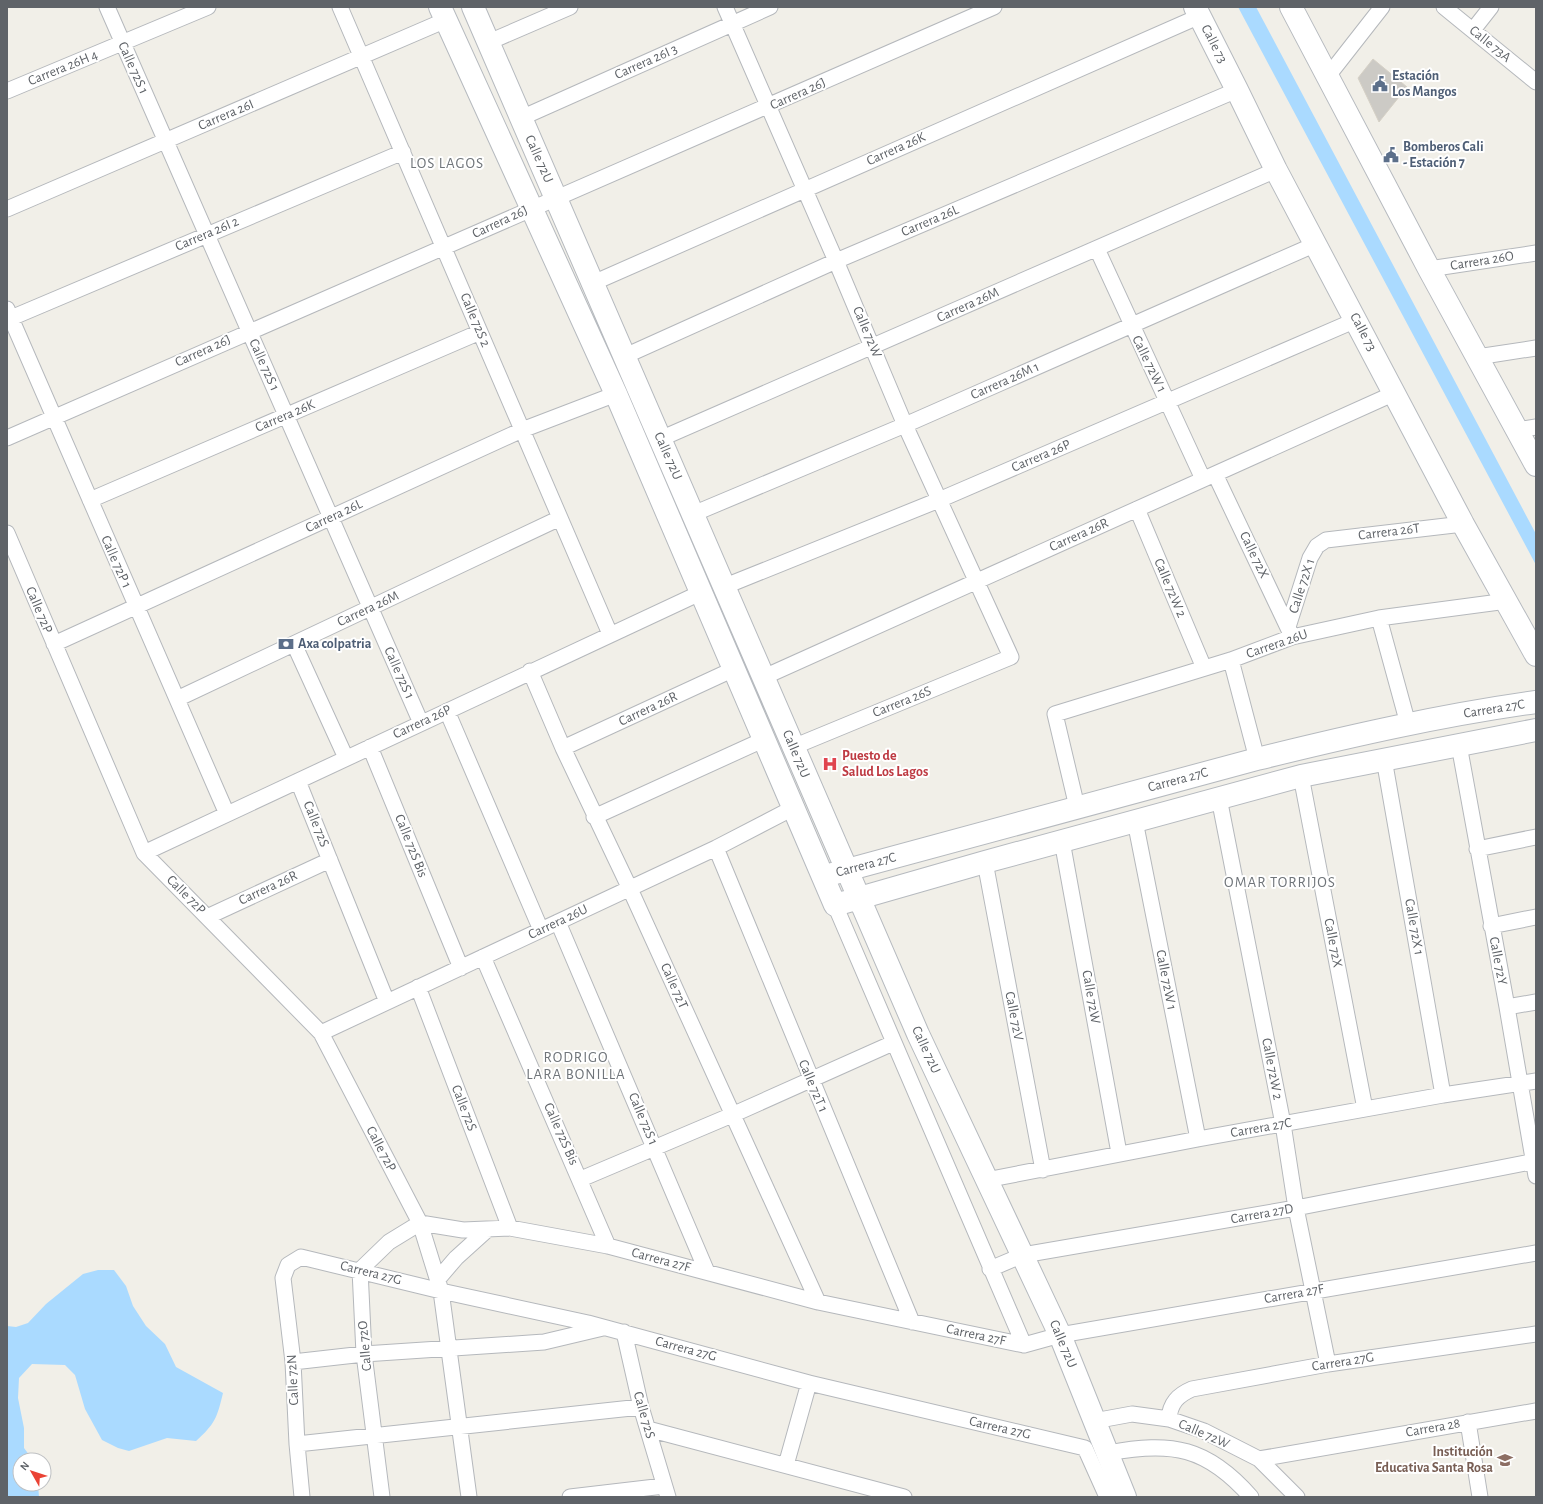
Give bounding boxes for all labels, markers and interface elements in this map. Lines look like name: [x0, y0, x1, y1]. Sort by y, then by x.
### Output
street label: Calle 73: [1198, 23, 1230, 66]
street label: Calle 73A: [1467, 23, 1513, 65]
street label: Calle 72S 1: [115, 40, 151, 96]
street label: Carrera 26I 3: [613, 42, 680, 82]
street label: Carrera 26H 4: [26, 48, 100, 88]
place label: Estación Los Mangos: [1392, 69, 1457, 99]
street label: Carrera 26J: [768, 75, 828, 113]
public building icon: Estación Los Mangos: [1371, 75, 1389, 93]
street label: Carrera 26I: [196, 97, 256, 133]
street label: Carrera 26K: [864, 130, 928, 168]
street label: Calle 72U: [522, 133, 556, 185]
place label: Bomberos Cali - Estación 7: [1403, 140, 1484, 170]
public building icon: Bomberos Cali - Estación 7: [1382, 146, 1400, 164]
district label: LOS LAGOS: [410, 156, 484, 171]
street label: Carrera 26J: [470, 203, 530, 241]
street label: Carrera 26L: [899, 203, 961, 239]
street label: Carrera 26I 2: [173, 214, 241, 254]
street label: Carrera 26O: [1449, 249, 1515, 273]
street label: Carrera 26M: [935, 285, 1001, 325]
street label: Calle 72S 2: [457, 291, 493, 349]
street label: Calle 72W: [850, 304, 884, 360]
street label: Calle 73: [1347, 311, 1379, 354]
street label: Carrera 26J: [173, 332, 233, 370]
street label: Calle 72W 1: [1129, 333, 1169, 395]
street label: Calle 72S 1: [246, 337, 282, 393]
street label: Carrera 26M 1: [969, 360, 1041, 402]
street label: Carrera 26K: [253, 397, 317, 435]
street label: Calle 72U: [651, 430, 685, 482]
street label: Carrera 26P: [1010, 437, 1072, 475]
street label: Carrera 26L: [303, 497, 365, 535]
street label: Carrera 26R: [1047, 516, 1111, 554]
street label: Carrera 26T: [1357, 521, 1421, 543]
street label: Calle 72X: [1237, 529, 1271, 581]
street label: Calle 72P 1: [98, 534, 134, 590]
street label: Calle 72W 2: [1151, 556, 1189, 620]
street label: Calle 72X 1: [1287, 557, 1317, 615]
street label: Calle 72P: [23, 585, 55, 635]
street label: Carrera 26M: [335, 589, 401, 629]
street label: Carrera 26U: [1244, 627, 1310, 661]
bank icon: Axa colpatria: [277, 635, 295, 653]
place label: Axa colpatria: [298, 637, 372, 651]
street label: Calle 72S 1: [381, 645, 417, 701]
street label: Carrera 26S: [871, 684, 933, 720]
street label: Carrera 26R: [617, 689, 680, 729]
street label: Carrera 27C: [1462, 697, 1526, 721]
street label: Carrera 26P: [391, 702, 453, 742]
street label: Calle 72U: [780, 728, 812, 780]
place label: Puesto de Salud Los Lagos: [842, 749, 928, 779]
hospital icon: Puesto de Salud Los Lagos: [821, 755, 839, 773]
street label: Carrera 27C: [1146, 765, 1210, 795]
street label: Calle 72S: [300, 799, 332, 849]
street label: Calle 72S Bis: [392, 812, 430, 880]
street label: Carrera 27C: [834, 850, 898, 880]
street label: Carrera 26R: [237, 868, 300, 908]
street label: Calle 72P: [164, 873, 208, 917]
district label: OMAR TORRIJOS: [1224, 875, 1336, 890]
street label: Calle 72X 1: [1402, 898, 1426, 956]
street label: Carrera 26U: [526, 902, 590, 942]
street label: Calle 72X: [1321, 917, 1345, 969]
street label: Calle 72Y: [1486, 936, 1510, 987]
street label: Calle 72W 1: [1153, 949, 1179, 1011]
street label: Calle 72T: [658, 961, 690, 1011]
street label: Calle 72W: [1079, 969, 1103, 1025]
street label: Calle 72V: [1002, 990, 1026, 1042]
street label: Calle 72U: [909, 1024, 943, 1076]
street label: Calle 72W 2: [1259, 1037, 1285, 1101]
district label: RODRIGO LARA BONILLA: [526, 1050, 626, 1082]
street label: Calle 72T 1: [796, 1058, 830, 1114]
street label: Calle 72S: [449, 1083, 479, 1133]
street label: Calle 72S 1: [626, 1091, 660, 1147]
street label: Calle 72S Bis: [541, 1101, 581, 1167]
street label: Carrera 27C: [1229, 1116, 1293, 1140]
street label: Calle 72P: [363, 1124, 399, 1174]
street label: Carrera 27D: [1230, 1202, 1294, 1226]
street label: Carrera 27F: [630, 1245, 693, 1275]
street label: Carrera 27G: [339, 1259, 403, 1287]
street label: Carrera 27F: [1263, 1282, 1326, 1306]
street label: Calle 72U: [1047, 1318, 1079, 1370]
street label: Calle 72O: [356, 1320, 374, 1372]
street label: Carrera 27F: [945, 1322, 1008, 1348]
street label: Carrera 27G: [654, 1334, 718, 1364]
street label: Carrera 27G: [1311, 1350, 1375, 1374]
street label: Calle 72N: [285, 1354, 301, 1406]
street label: Calle 72S: [631, 1390, 657, 1440]
street label: Carrera 27G: [968, 1414, 1032, 1442]
street label: Carrera 28: [1405, 1416, 1461, 1440]
street label: Calle 72W: [1176, 1417, 1232, 1451]
place label: Institución Educativa Santa Rosa: [1375, 1445, 1493, 1475]
school or university icon: Institución Educativa Santa Rosa: [1496, 1451, 1514, 1469]
north arrow: [12, 1452, 52, 1492]
text: N: [18, 1460, 31, 1472]

